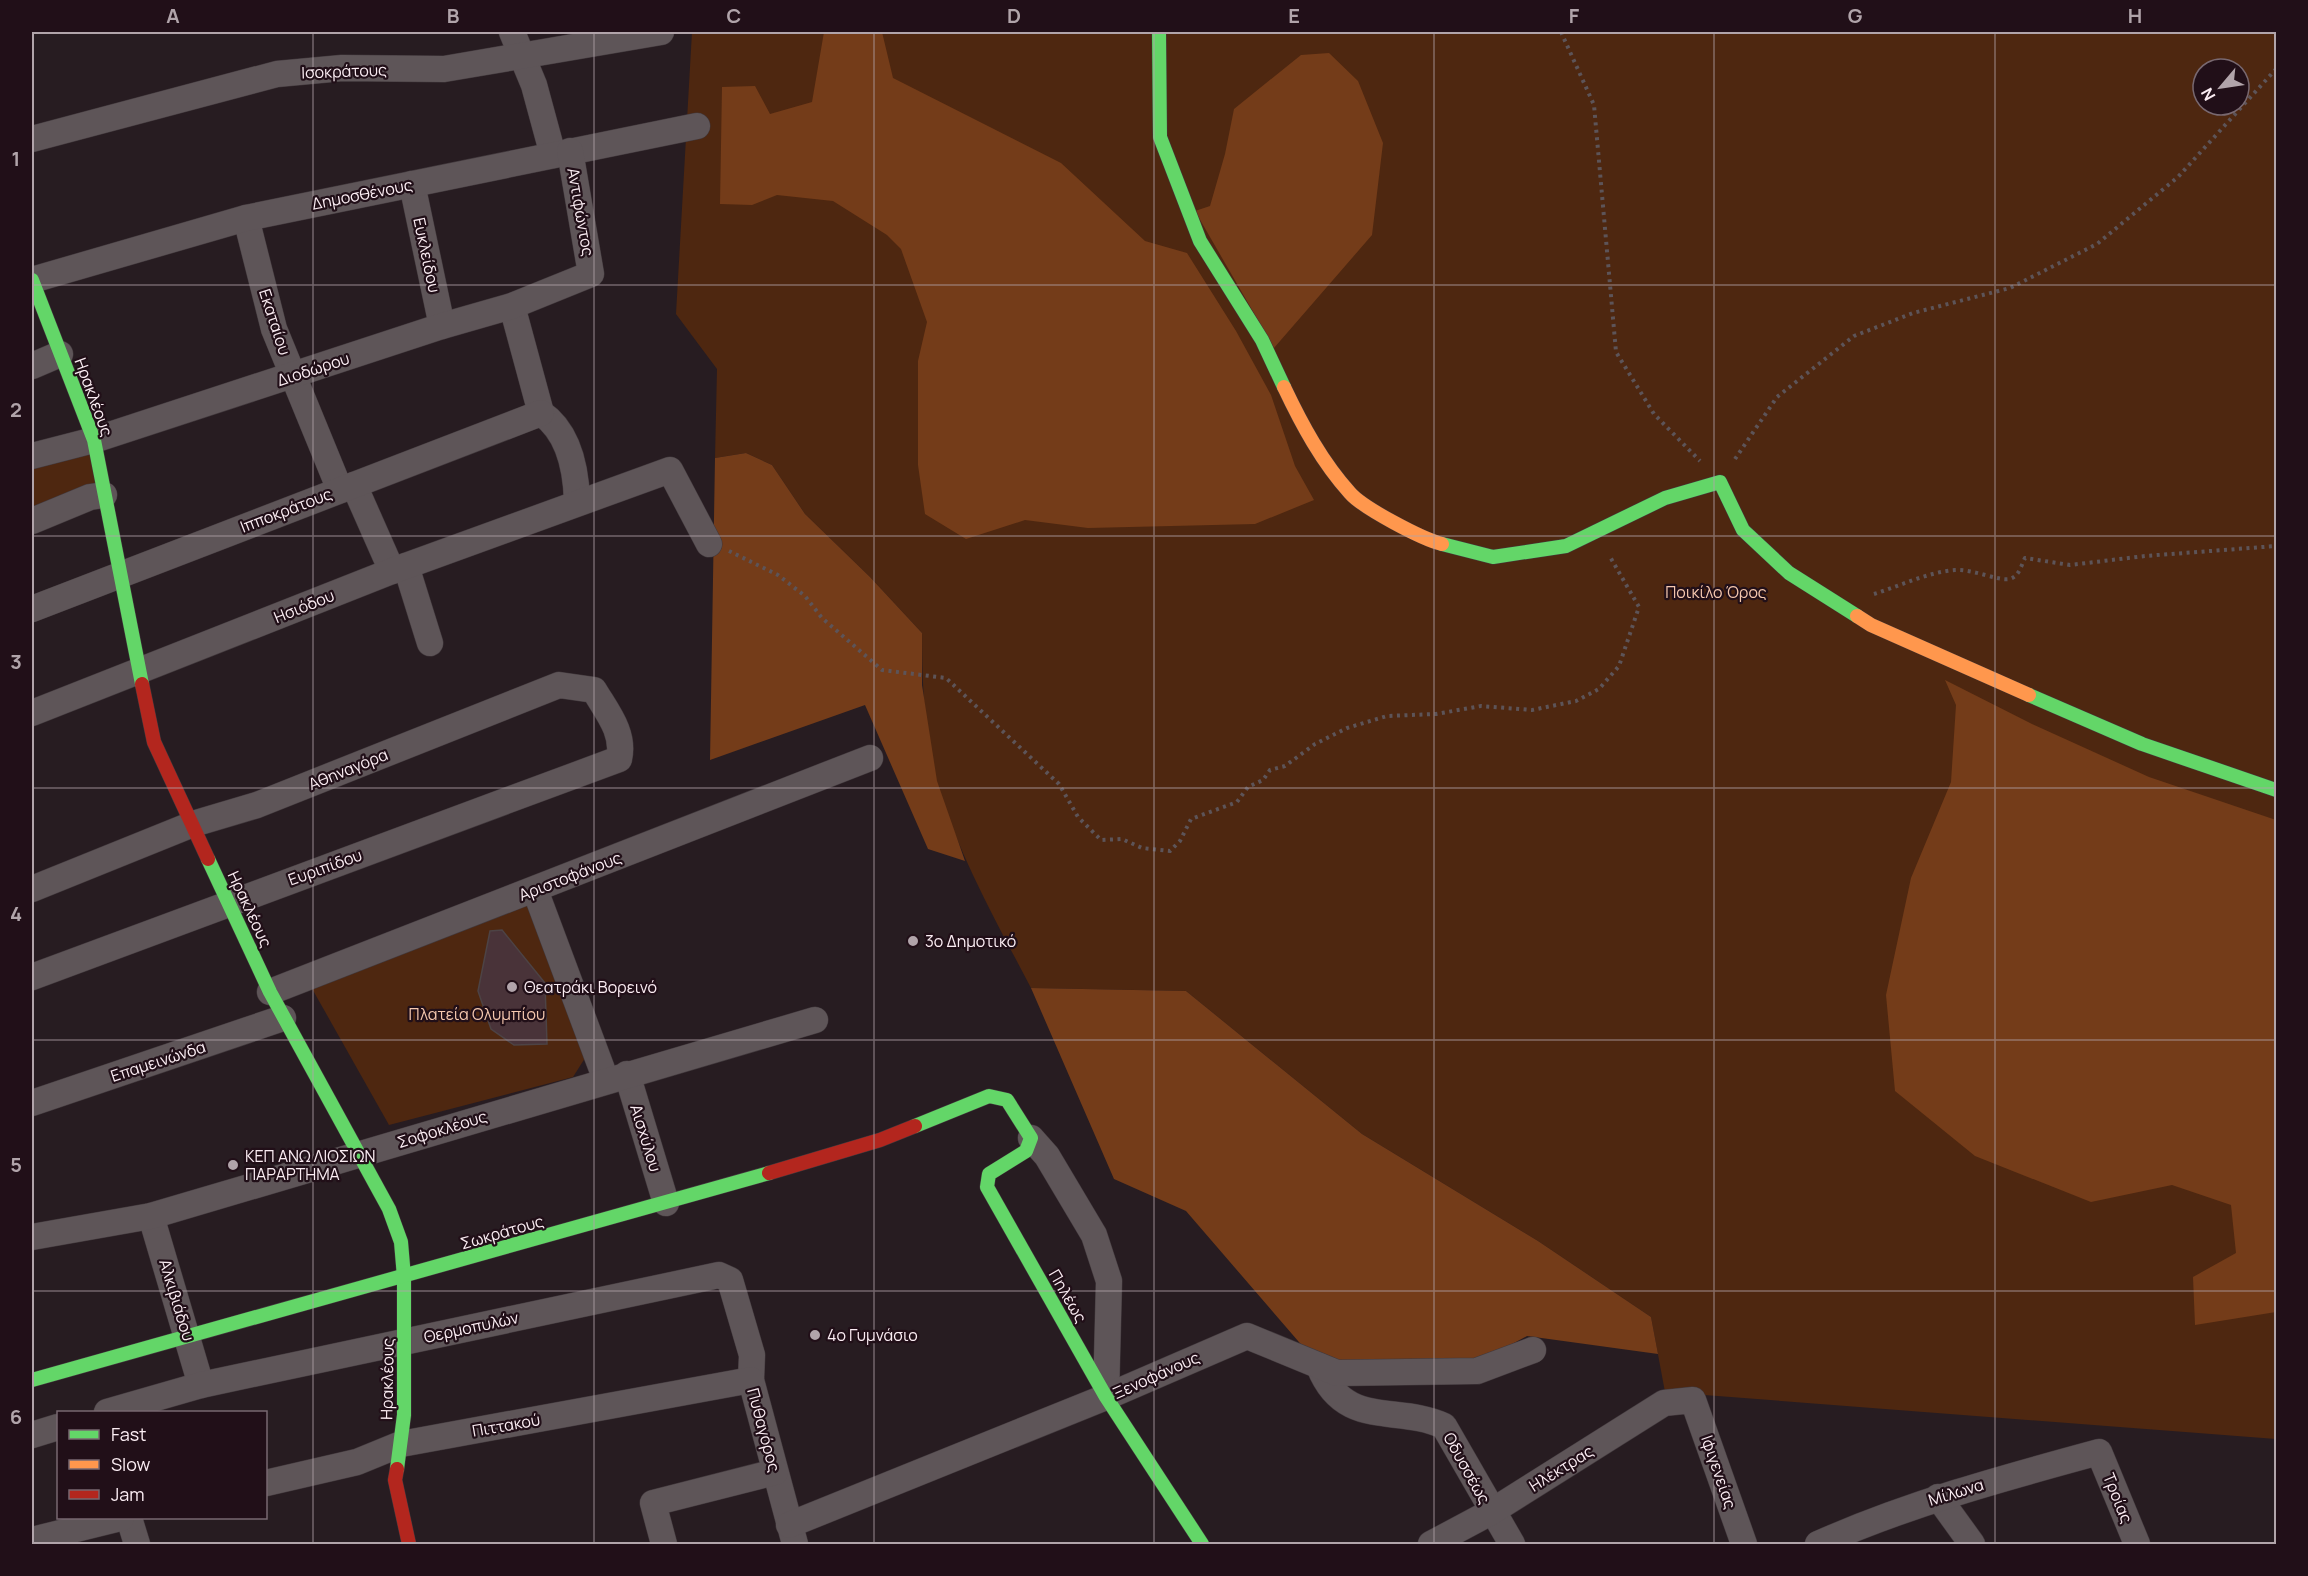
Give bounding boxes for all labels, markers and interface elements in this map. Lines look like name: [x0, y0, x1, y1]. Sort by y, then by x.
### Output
text: A: [166, 2, 180, 29]
text: B: [447, 2, 460, 29]
text: C: [727, 2, 741, 29]
text: D: [1007, 2, 1021, 29]
text: E: [1288, 2, 1300, 29]
text: F: [1569, 2, 1580, 29]
text: G: [1848, 2, 1863, 29]
text: H: [2128, 2, 2142, 29]
north arrow: [2191, 57, 2251, 117]
street label: Ισοκράτους: [301, 59, 387, 83]
text: N: [2195, 84, 2220, 105]
text: 1: [12, 145, 20, 172]
street label: Αντιφώντος: [562, 166, 600, 258]
street label: Δημοσθένους: [310, 173, 414, 215]
street label: Ευκλείδου: [408, 215, 446, 295]
street label: Εκαταίου: [254, 286, 296, 358]
street label: Διοδώρου: [274, 347, 352, 391]
street label: Ηρακλέους: [70, 355, 118, 439]
text: 2: [10, 396, 22, 423]
street label: Ιπποκράτους: [237, 482, 335, 538]
park label: Ποικίλο Όρος: [1665, 581, 1767, 603]
street label: Ησιόδου: [270, 584, 338, 628]
text: 3: [10, 648, 22, 675]
street label: Αθηναγόρα: [305, 743, 391, 795]
street label: Ευριπίδου: [285, 843, 365, 891]
street label: Αριστοφάνους: [515, 846, 625, 906]
street label: Ηρακλέους: [223, 867, 277, 951]
text: 4: [10, 900, 22, 927]
place label: 3ο Δημοτικό: [925, 930, 1016, 952]
marker: 3ο Δημοτικό: [906, 934, 920, 948]
place label: Θεατράκι Βορεινό: [524, 976, 657, 998]
marker: Θεατράκι Βορεινό: [505, 980, 519, 994]
park label: Πλατεία Ολυμπίου: [409, 1003, 545, 1025]
street label: Επαμεινώνδα: [108, 1035, 208, 1087]
street label: Αισχύλου: [625, 1102, 667, 1174]
street label: Σοφοκλέους: [394, 1105, 490, 1153]
place label: ΚΕΠ ΑΝΩ ΛΙΟΣΙΩΝ ΠΑΡΑΡΤΗΜΑ: [245, 1145, 375, 1185]
text: 5: [10, 1151, 22, 1178]
marker: ΚΕΠ ΑΝΩ ΛΙΟΣΙΩΝ ΠΑΡΑΡΤΗΜΑ: [226, 1158, 240, 1172]
street label: Σωκράτους: [458, 1210, 546, 1254]
street label: Αλκιβιάδου: [154, 1256, 200, 1344]
street label: Πηλέως: [1044, 1265, 1092, 1327]
street label: Θερμοπυλών: [422, 1306, 520, 1348]
place label: 4ο Γυμνάσιο: [827, 1324, 918, 1346]
marker: 4ο Γυμνάσιο: [808, 1328, 822, 1342]
street label: Ηρακλέους: [375, 1338, 399, 1420]
street label: Ξενοφάνους: [1109, 1346, 1203, 1404]
street label: Πυθαγόρος: [742, 1386, 786, 1474]
text: 6: [10, 1403, 22, 1430]
street label: Πιττακού: [470, 1408, 542, 1442]
legend: [57, 1411, 267, 1519]
text: Fast: [111, 1422, 146, 1446]
street label: Οδυσσέως: [1438, 1428, 1496, 1508]
street label: Ιφιγενείας: [1696, 1432, 1742, 1512]
street label: Ηλέκτρας: [1525, 1440, 1597, 1496]
text: Slow: [111, 1452, 151, 1476]
street label: Τροίας: [2098, 1470, 2138, 1527]
street label: Μίλωνα: [1926, 1473, 1986, 1511]
text: Jam: [111, 1482, 145, 1506]

